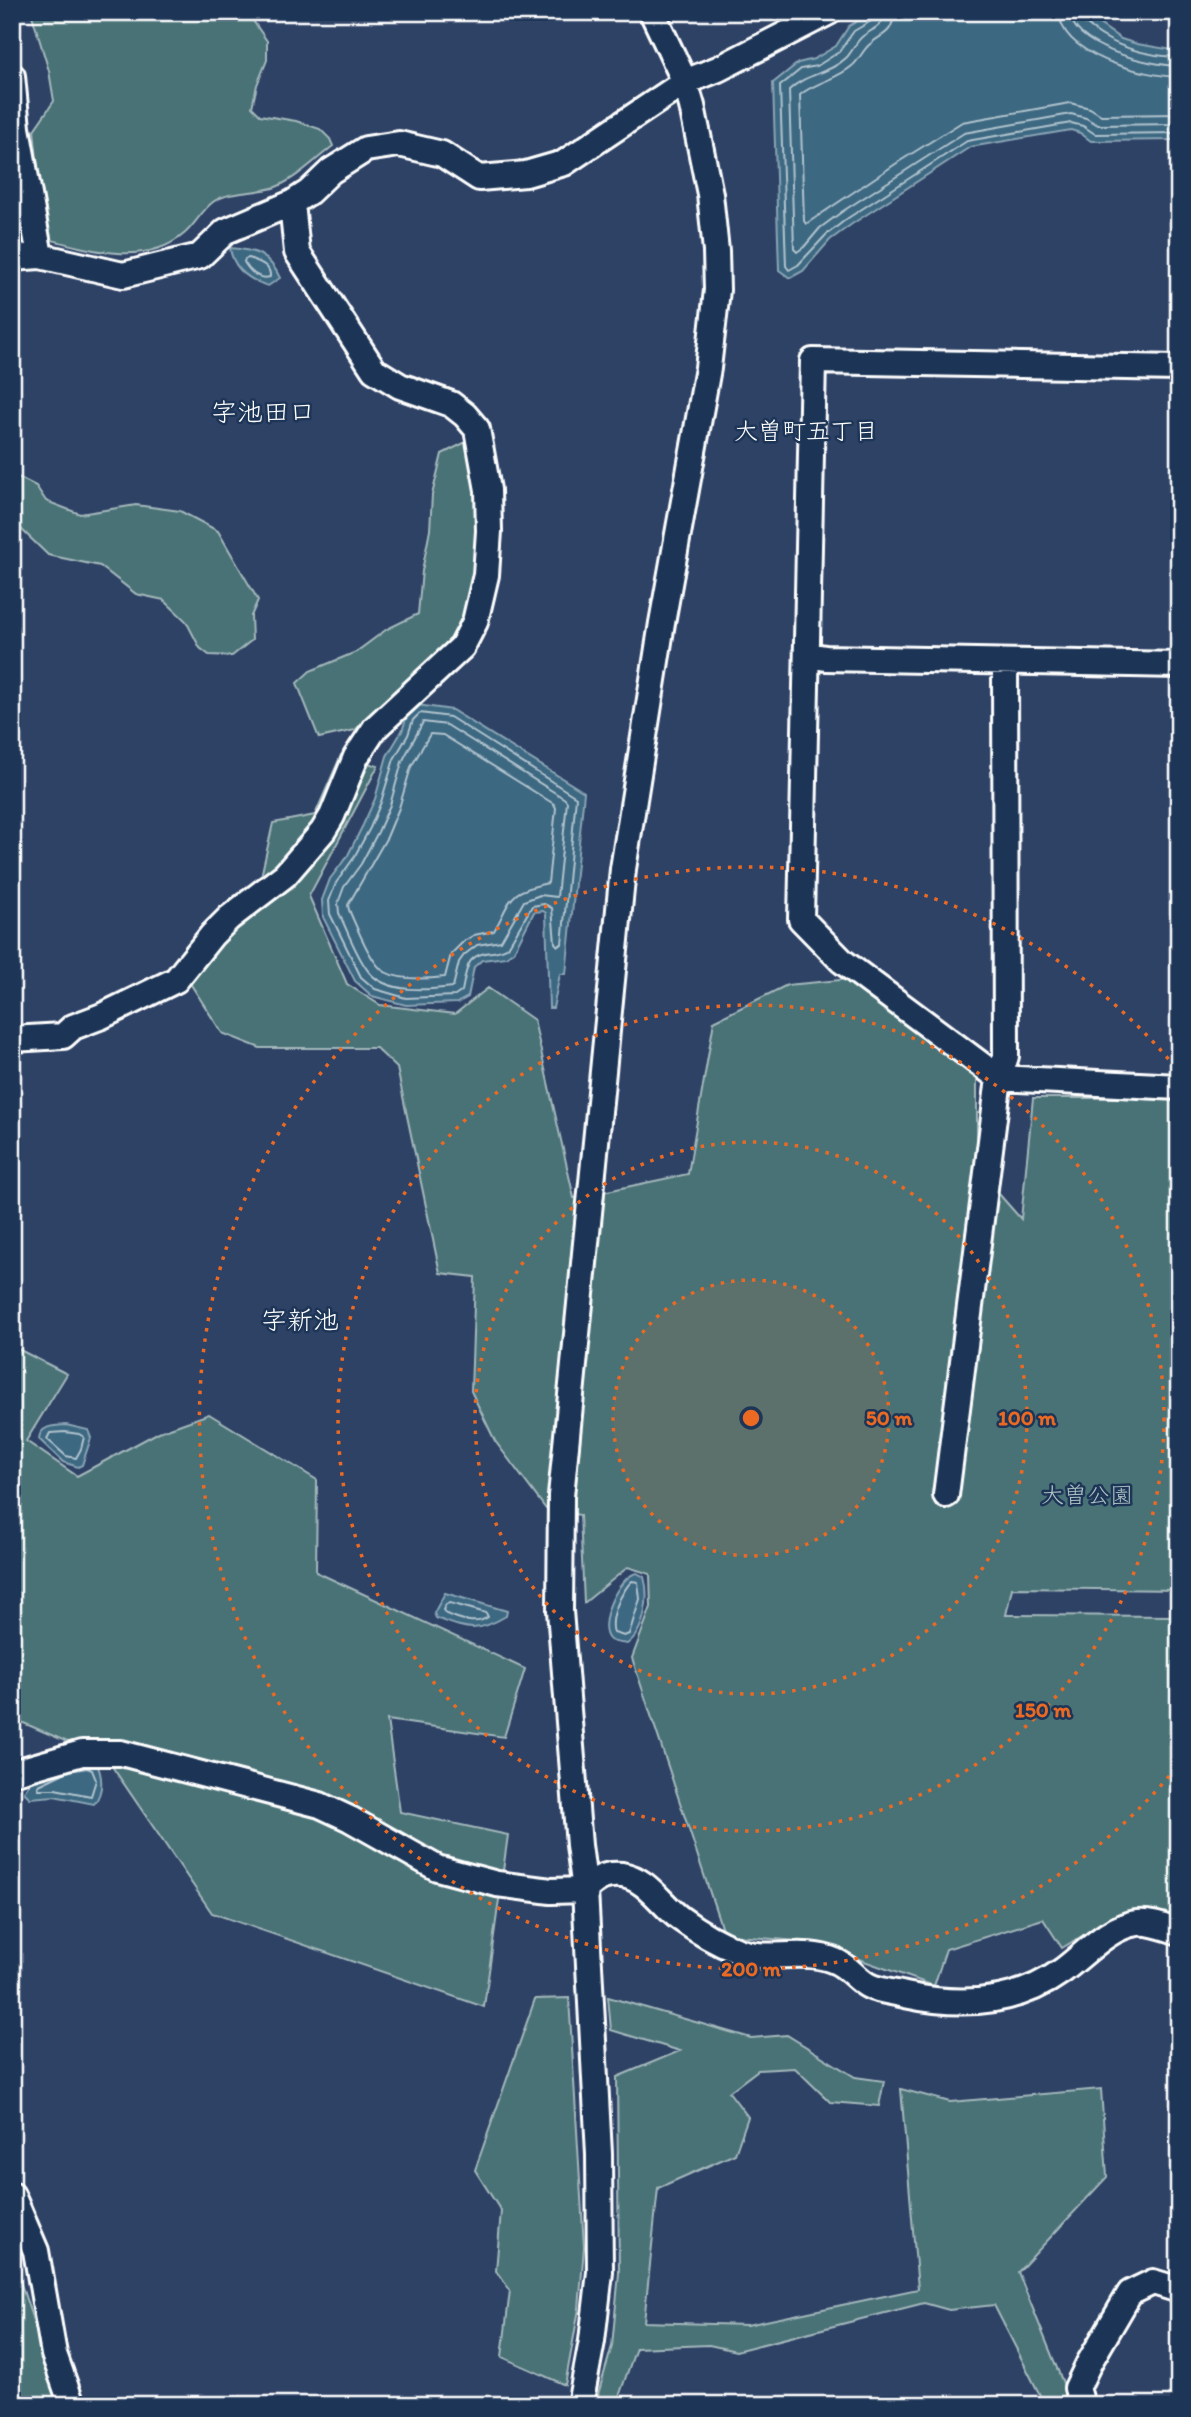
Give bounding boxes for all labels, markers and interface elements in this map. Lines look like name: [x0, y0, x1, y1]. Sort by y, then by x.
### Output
district label: 字池田口: [211, 396, 315, 428]
district label: 大曽町五丁目: [734, 416, 878, 445]
district label: 字新池: [261, 1304, 339, 1336]
text: 50 m: [866, 1405, 913, 1430]
text: 100 m: [998, 1405, 1056, 1430]
centre of rings: [739, 1406, 763, 1430]
park label: 大曽公園: [1041, 1481, 1133, 1509]
text: 150 m: [1015, 1697, 1071, 1722]
text: 200 m: [721, 1956, 781, 1981]

